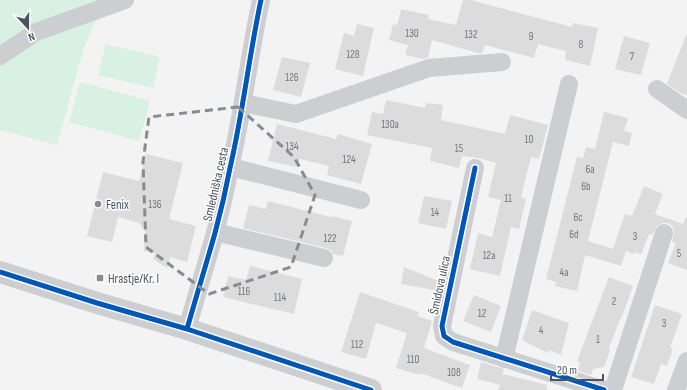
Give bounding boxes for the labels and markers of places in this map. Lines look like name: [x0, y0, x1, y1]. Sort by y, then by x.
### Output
place label: Fenix: [106, 197, 129, 213]
marker: Fenix: [93, 199, 103, 209]
place label: Hrastje/Kr. I: [108, 271, 159, 287]
marker: Hrastje/Kr. I: [95, 273, 105, 283]

